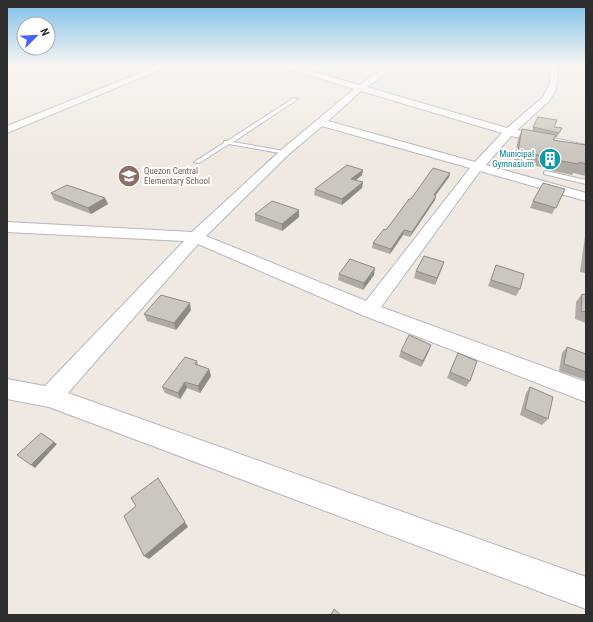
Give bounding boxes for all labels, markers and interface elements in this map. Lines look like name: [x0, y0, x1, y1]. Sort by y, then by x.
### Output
north arrow: [16, 16, 56, 56]
text: N: [37, 26, 52, 38]
building icon: Municipal Gymnasium: [537, 146, 563, 172]
place label: Municipal Gymnasium: [492, 149, 534, 169]
school or university icon: Quezon Central Elementary School: [116, 163, 142, 189]
place label: Quezon Central Elementary School: [144, 166, 210, 186]

